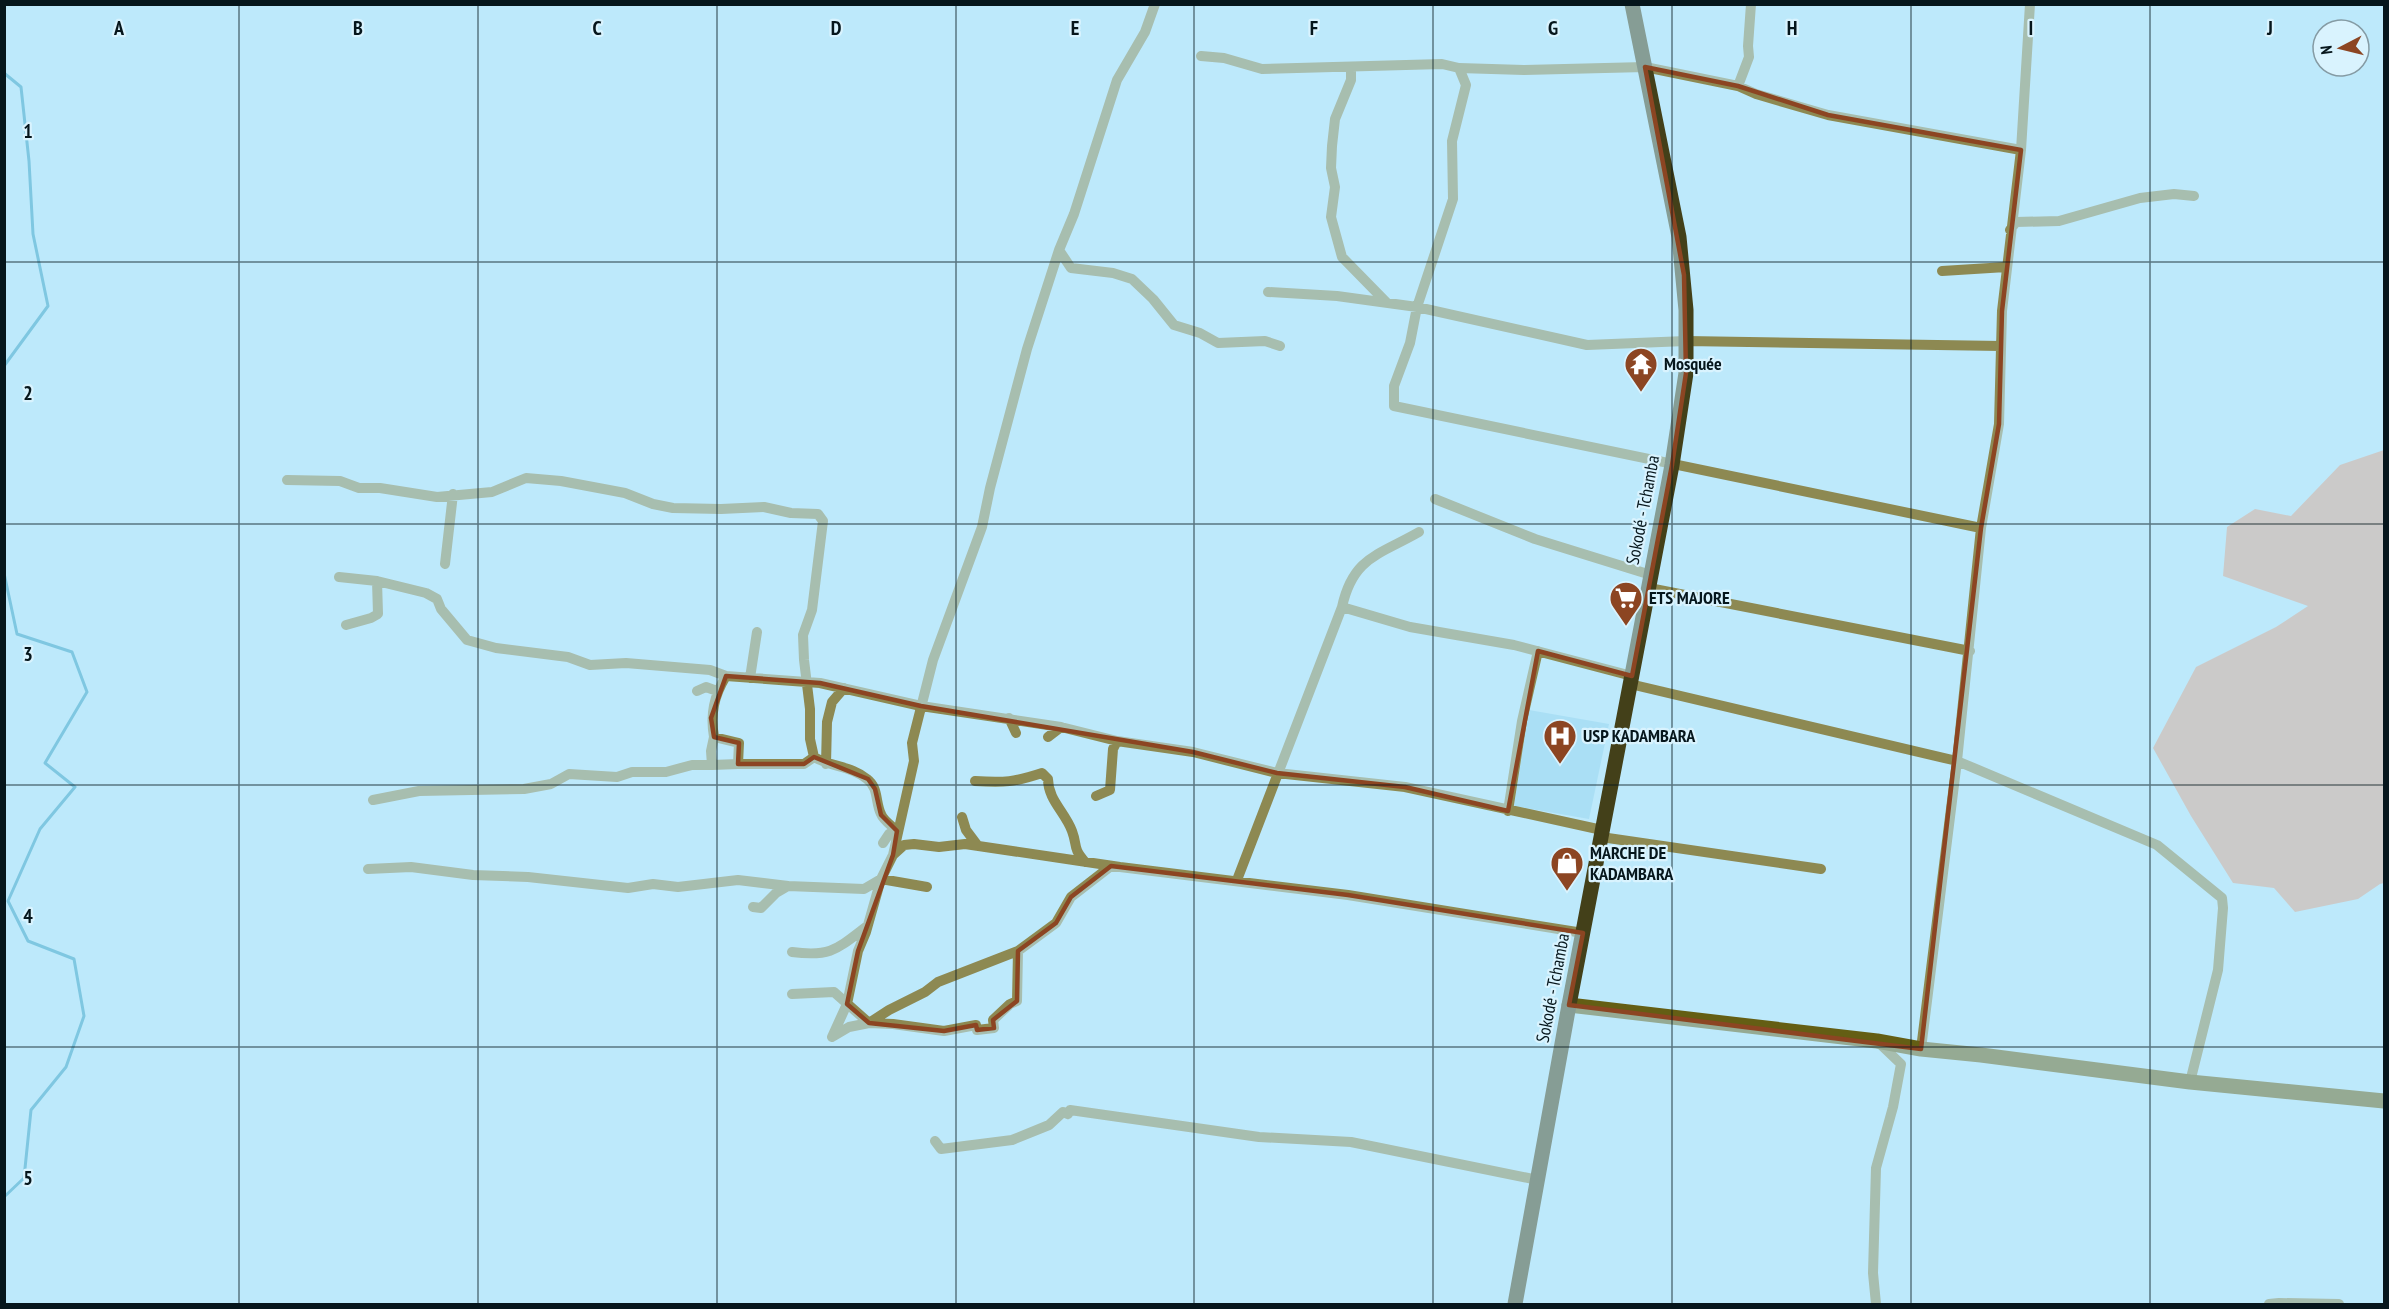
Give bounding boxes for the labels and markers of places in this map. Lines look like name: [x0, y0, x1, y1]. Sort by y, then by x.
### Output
temple icon: Mosquée: [1623, 346, 1659, 393]
place label: Mosquée: [1664, 352, 1722, 375]
supermarket icon: ETS MAJORE: [1608, 580, 1644, 627]
place label: ETS MAJORE: [1649, 586, 1730, 609]
hospital icon: USP KADAMBARA: [1542, 718, 1578, 765]
place label: USP KADAMBARA: [1583, 724, 1696, 747]
place label: MARCHE DE KADAMBARA: [1590, 841, 1674, 885]
shop icon: MARCHE DE KADAMBARA: [1549, 845, 1585, 892]

